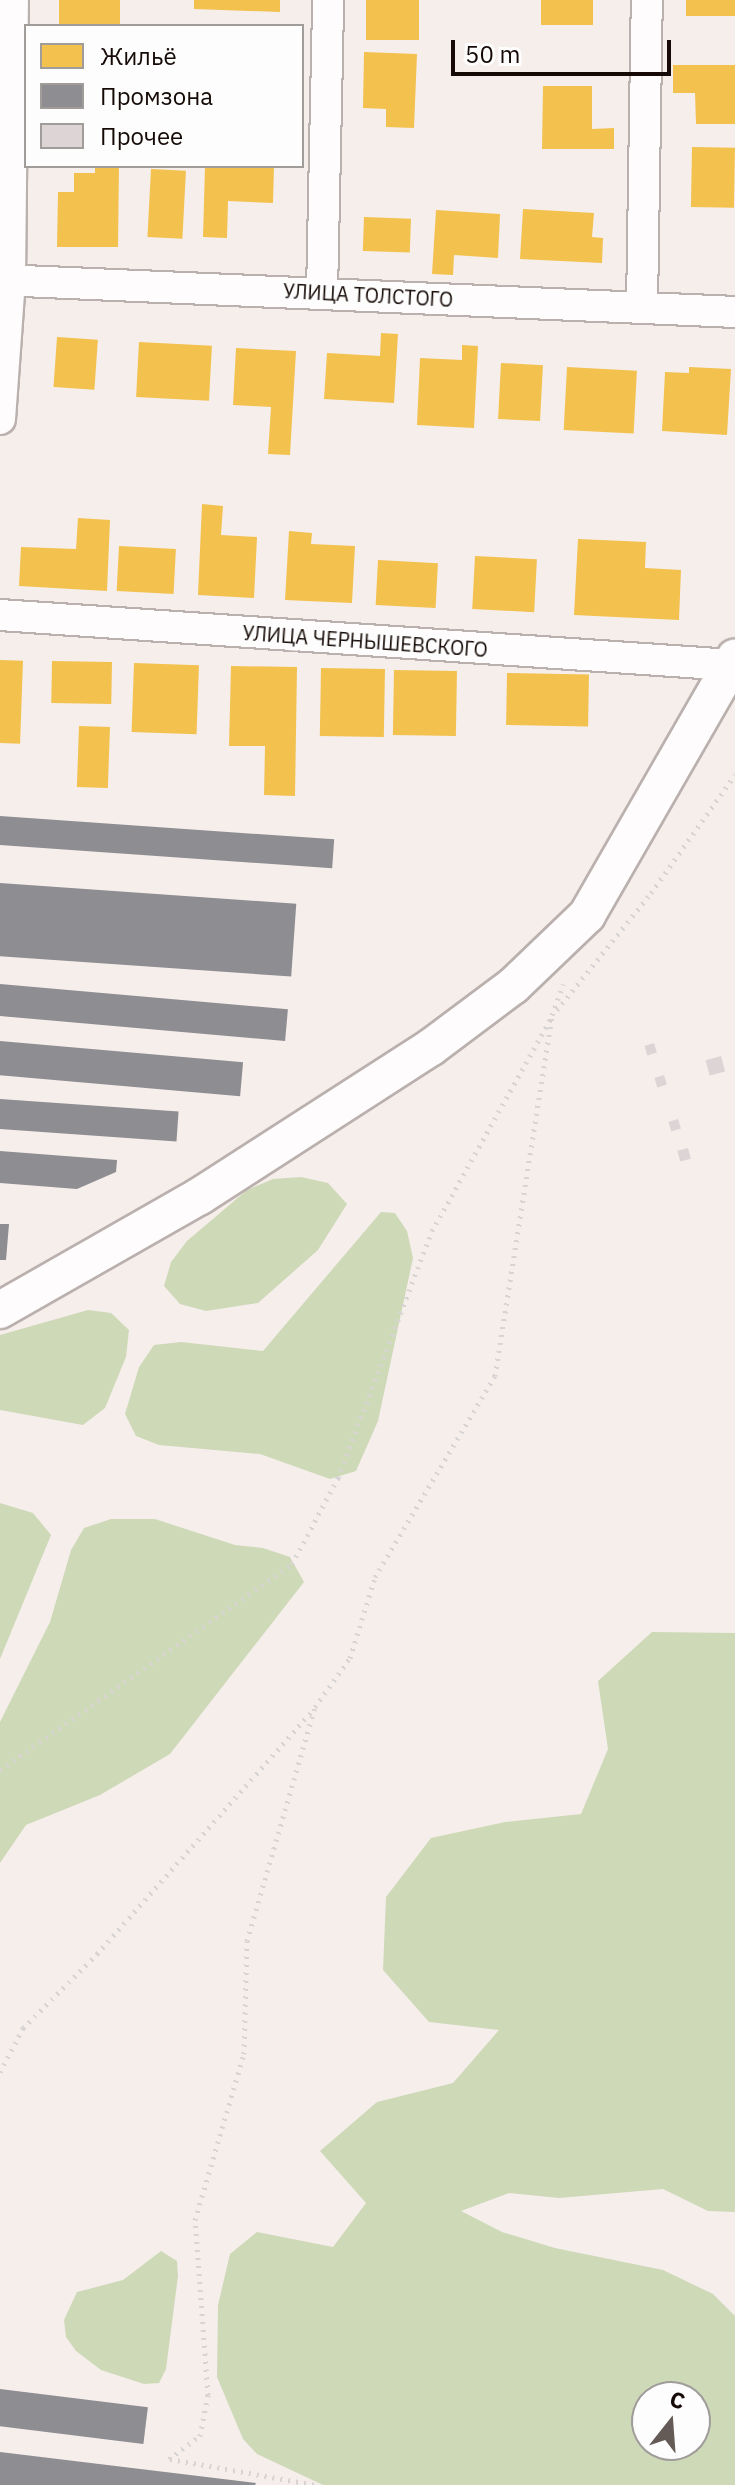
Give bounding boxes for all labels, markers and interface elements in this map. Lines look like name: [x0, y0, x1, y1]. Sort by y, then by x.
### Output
legend: [24, 24, 304, 168]
scale bar: [455, 24, 675, 74]
text: 50 m: [465, 38, 520, 70]
text: Жильё: [100, 40, 177, 72]
text: Промзона: [100, 80, 213, 112]
text: Прочее: [100, 120, 183, 152]
street label: УЛИЦА ТОЛСТОГО: [282, 279, 454, 311]
street label: УЛИЦА ЧЕРНЫШЕВСКОГО: [242, 620, 488, 662]
north arrow: [631, 2381, 711, 2461]
text: С: [666, 2384, 689, 2415]

